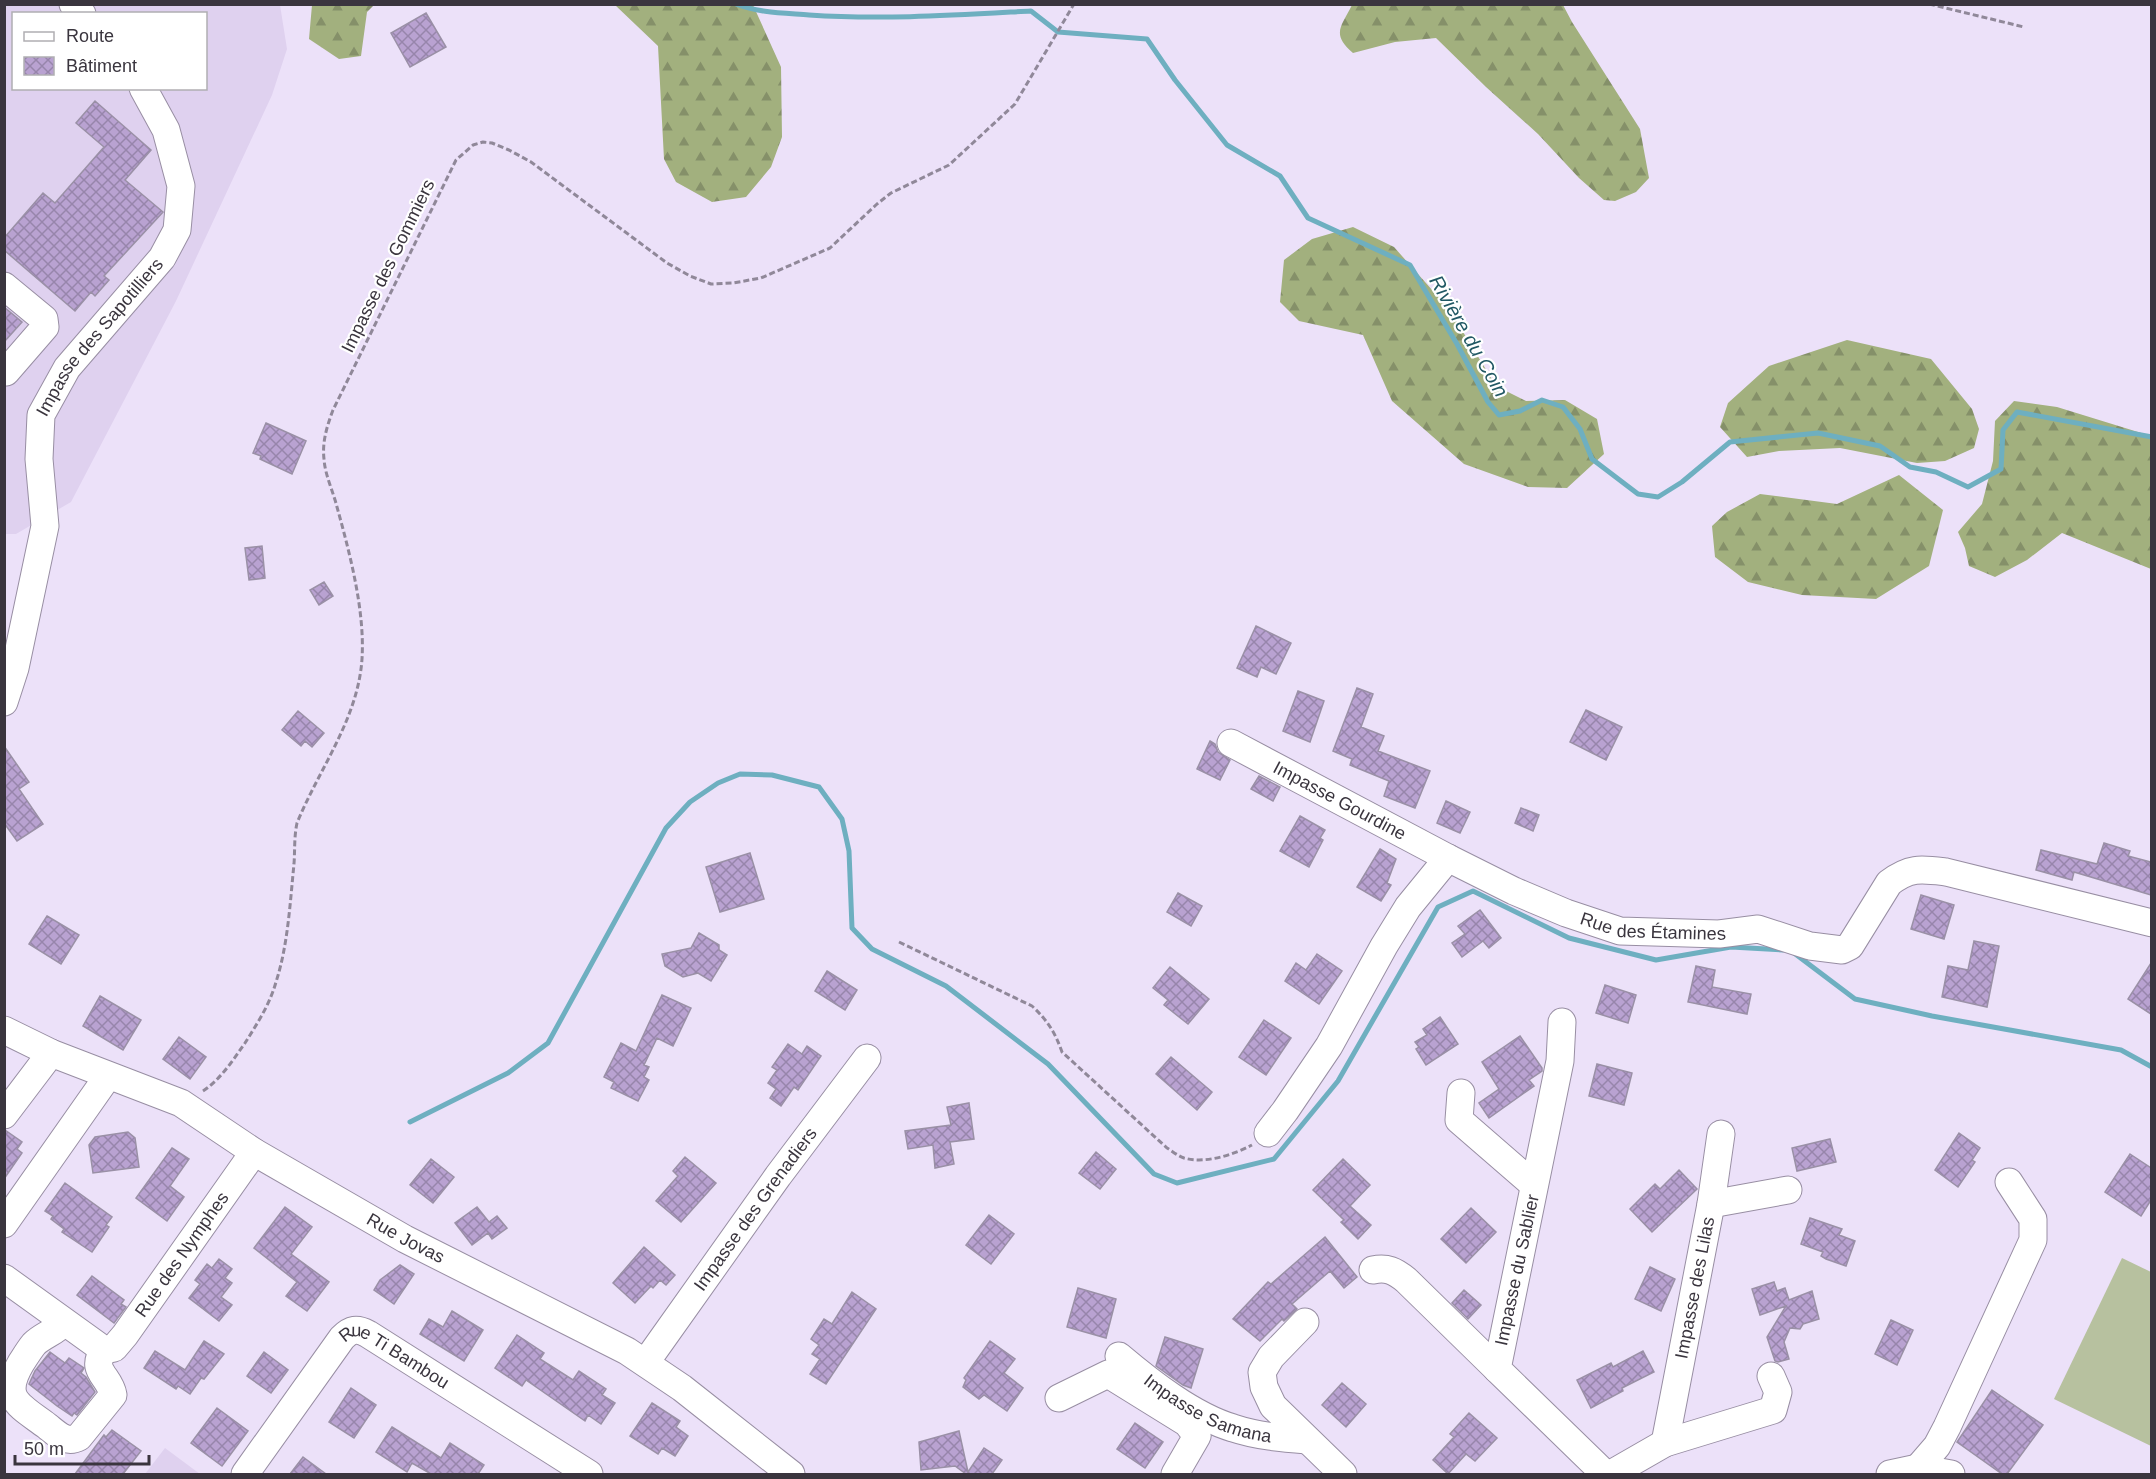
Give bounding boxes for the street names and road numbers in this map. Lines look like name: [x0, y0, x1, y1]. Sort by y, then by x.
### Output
street label: Impasse des Gommiers: [337, 176, 439, 356]
street label: Impasse des Sapotilliers: [32, 254, 167, 420]
street label: Impasse Gourdine: [1270, 757, 1409, 844]
street label: Rue des Étamines: [1578, 908, 1727, 944]
street label: Impasse des Grenadiers: [690, 1124, 821, 1294]
street label: Rue des Nymphes: [131, 1188, 233, 1321]
street label: Impasse du Sablier: [1491, 1193, 1543, 1347]
street label: Rue Jovas: [363, 1209, 448, 1267]
street label: Impasse des Lilas: [1671, 1215, 1718, 1361]
street label: Rue Ti Bambou: [335, 1320, 453, 1393]
street label: Impasse Samana: [1140, 1370, 1274, 1447]

